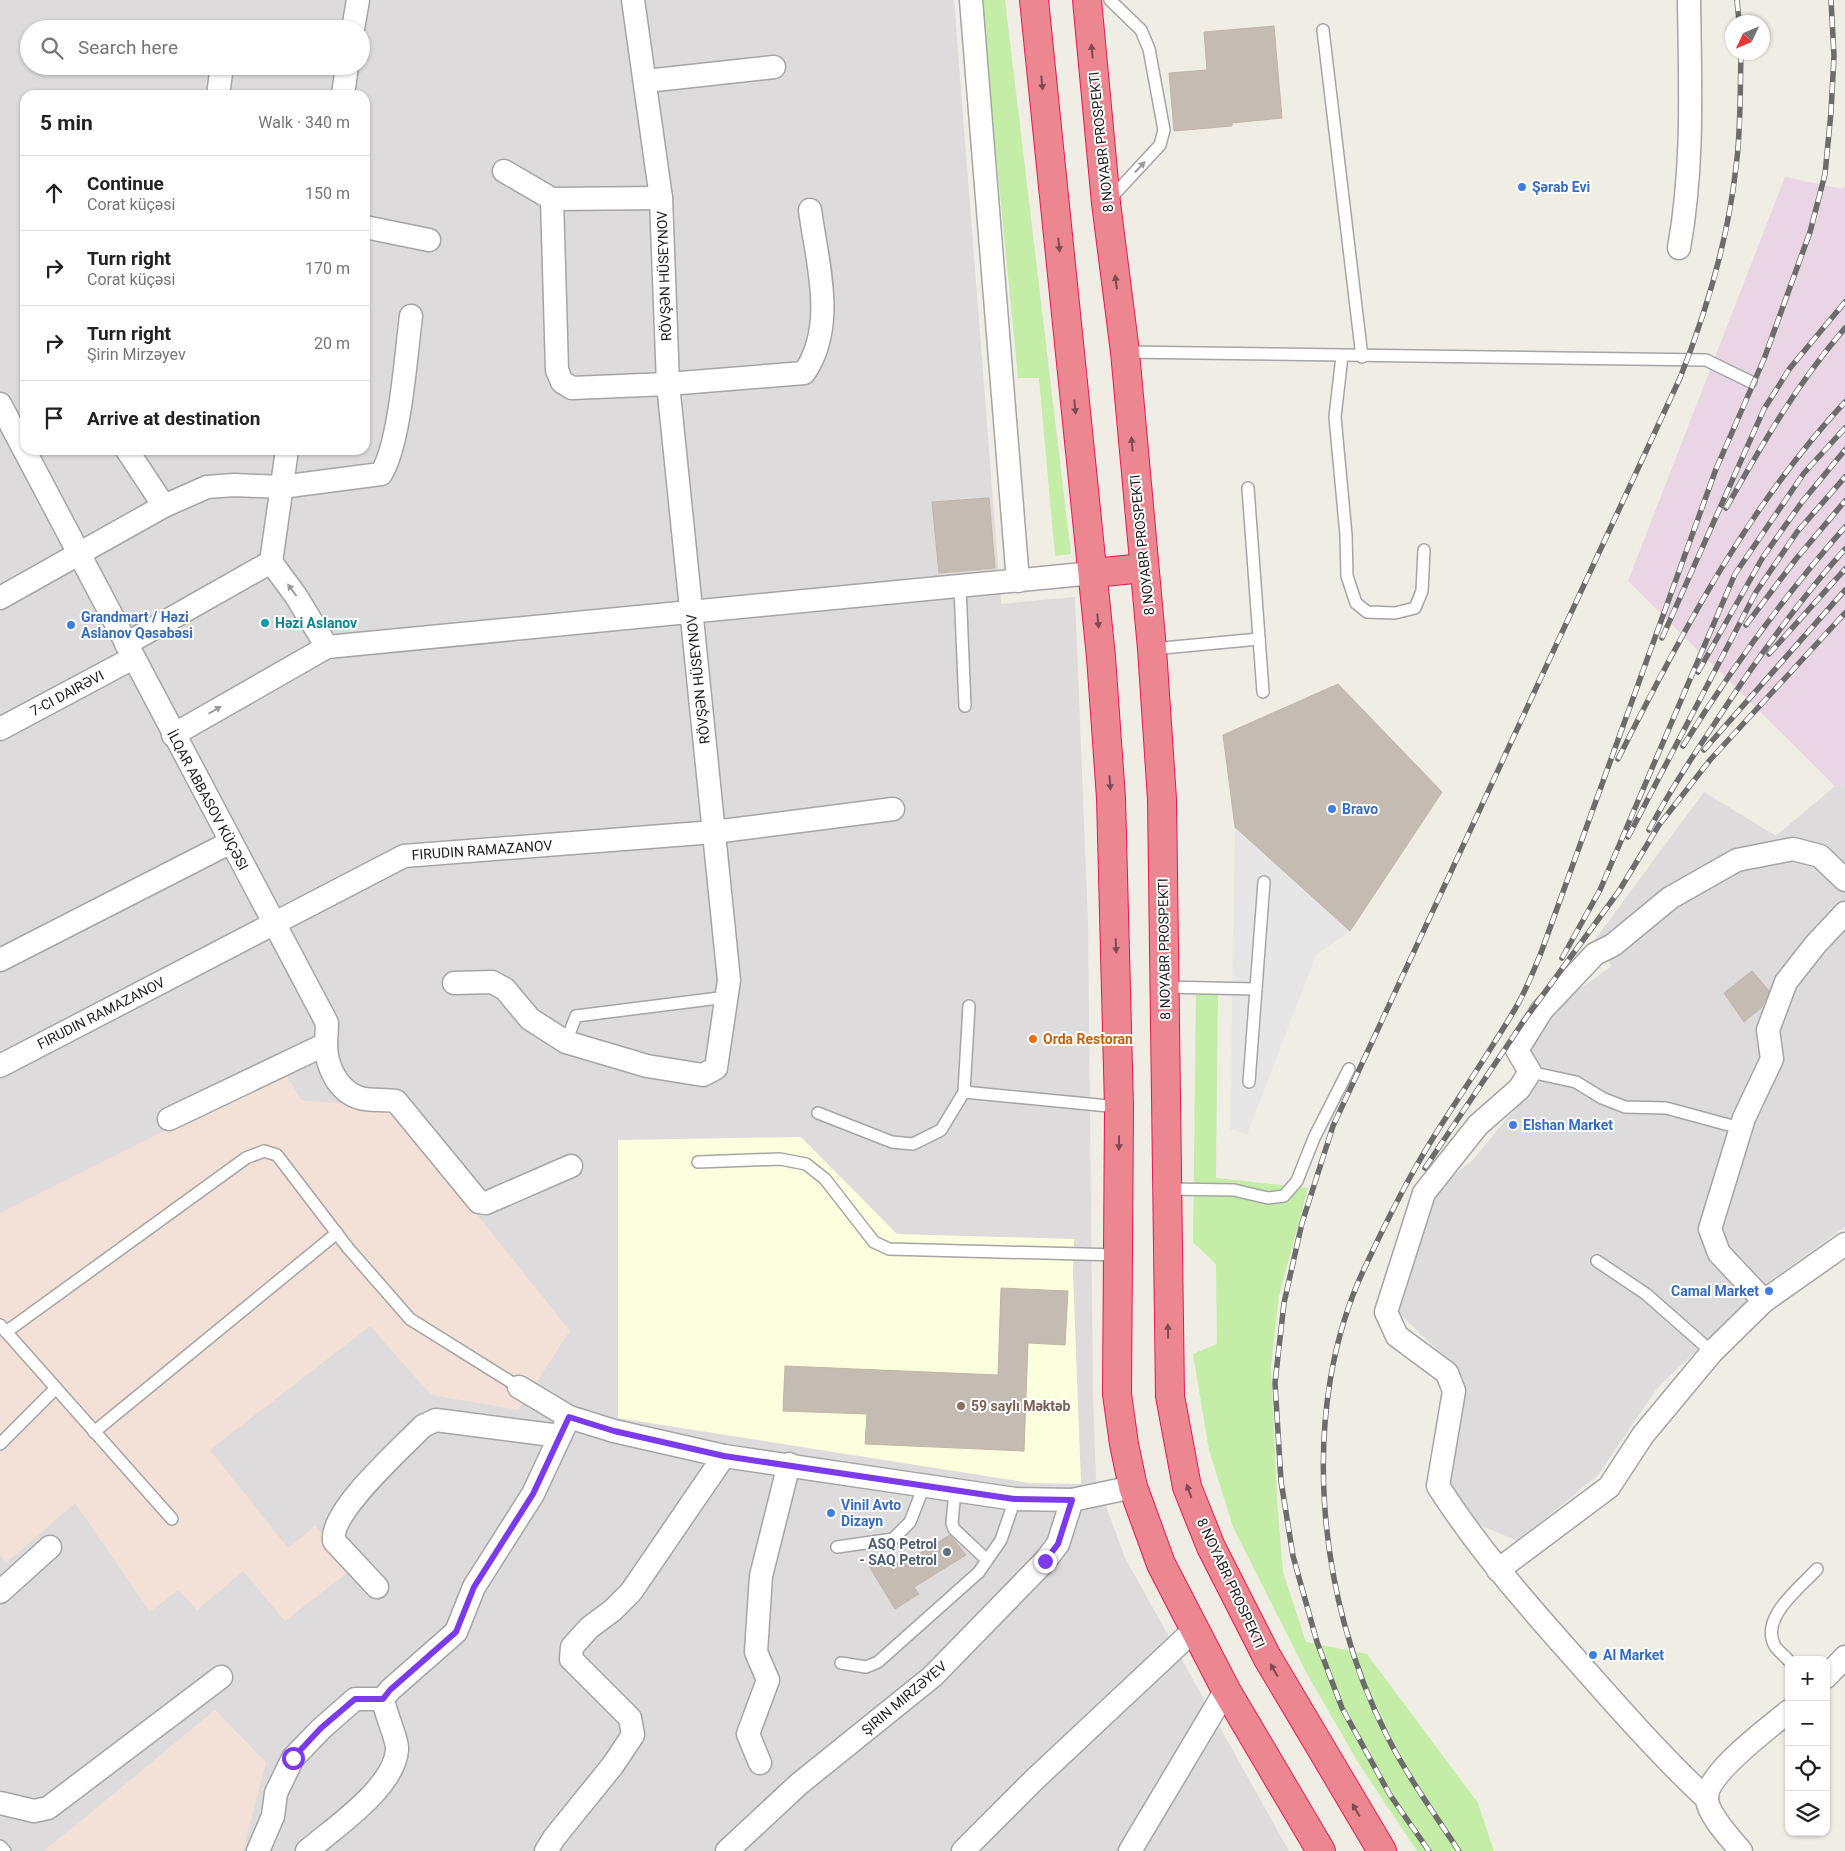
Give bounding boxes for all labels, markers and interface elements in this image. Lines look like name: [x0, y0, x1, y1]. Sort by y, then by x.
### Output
north arrow: [1725, 15, 1770, 60]
search box: [20, 20, 370, 75]
icon: search: [38, 34, 66, 62]
text: Search here: [78, 36, 178, 59]
one-way arrow: [1088, 43, 1096, 59]
street label: 8 NOYABR PROSPEKTI: [1086, 71, 1116, 213]
one-way arrow: [1038, 76, 1046, 92]
text: 5 min: [40, 111, 93, 135]
text: Walk · 340 m: [258, 113, 350, 132]
one-way arrow: [1134, 162, 1146, 174]
text: Continue: [87, 172, 164, 195]
icon: ahead: [40, 179, 68, 207]
place label: Şərab Evi: [1532, 179, 1590, 195]
marker: Şərab Evi: [1516, 181, 1528, 193]
text: 150 m: [305, 184, 350, 203]
text: Corat küçəsi: [87, 195, 175, 214]
street label: RÖVŞƏN HÜSEYNOV: [654, 210, 674, 342]
one-way arrow: [1055, 237, 1063, 253]
text: Turn right: [87, 247, 171, 270]
icon: right: [40, 254, 68, 282]
text: 170 m: [305, 259, 350, 278]
text: Corat küçəsi: [87, 270, 175, 289]
one-way arrow: [1112, 274, 1120, 290]
text: Turn right: [87, 322, 171, 345]
icon: right: [40, 329, 68, 357]
text: 20 m: [314, 334, 350, 353]
text: Şirin Mirzəyev: [87, 345, 186, 364]
one-way arrow: [1072, 399, 1080, 415]
icon: arrive: [40, 404, 68, 432]
text: Arrive at destination: [87, 407, 260, 430]
one-way arrow: [1128, 436, 1136, 452]
street label: 8 NOYABR PROSPEKTI: [1127, 474, 1157, 616]
one-way arrow: [287, 584, 297, 597]
place label: Grandmart / Həzi Aslanov Qəsəbəsi: [81, 609, 193, 641]
street label: RÖVŞƏN HÜSEYNOV: [683, 613, 713, 745]
one-way arrow: [1094, 613, 1102, 629]
place label: Həzi Aslanov: [275, 615, 357, 631]
marker: Həzi Aslanov: [259, 617, 271, 629]
marker: Grandmart / Həzi Aslanov Qəsəbəsi: [65, 619, 77, 631]
street label: 7-CI DAIRƏVI: [27, 667, 107, 719]
one-way arrow: [209, 706, 222, 715]
street label: İLQAR ABBASOV KÜÇƏSI: [164, 727, 252, 873]
one-way arrow: [1106, 775, 1114, 791]
place label: Bravo: [1342, 801, 1378, 817]
marker: Bravo: [1326, 803, 1338, 815]
street label: FIRUDIN RAMAZANOV: [411, 837, 553, 863]
street label: 8 NOYABR PROSPEKTI: [1155, 878, 1173, 1020]
one-way arrow: [1113, 938, 1121, 954]
street label: FIRUDIN RAMAZANOV: [35, 974, 167, 1052]
place label: Orda Restoran: [1043, 1031, 1133, 1047]
marker: Orda Restoran: [1027, 1033, 1039, 1045]
place label: Elshan Market: [1523, 1117, 1613, 1133]
marker: Elshan Market: [1507, 1119, 1519, 1131]
one-way arrow: [1115, 1135, 1123, 1151]
place label: Camal Market: [1671, 1283, 1759, 1299]
marker: Camal Market: [1763, 1285, 1775, 1297]
one-way arrow: [1164, 1323, 1172, 1339]
place label: 59 saylı Məktəb: [971, 1398, 1070, 1414]
marker: 59 saylı Məktəb: [955, 1400, 967, 1412]
one-way arrow: [1185, 1484, 1193, 1499]
place label: Vinil Avto Dizayn: [841, 1497, 901, 1529]
marker: Vinil Avto Dizayn: [825, 1507, 837, 1519]
street label: 8 NOYABR PROSPEKTI: [1194, 1515, 1268, 1651]
place label: ASQ Petrol - SAQ Petrol: [859, 1536, 937, 1568]
marker: ASQ Petrol - SAQ Petrol: [941, 1546, 953, 1558]
route end: [1034, 1550, 1057, 1573]
place label: Al Market: [1603, 1647, 1664, 1663]
marker: Al Market: [1587, 1649, 1599, 1661]
map controls: [1785, 1656, 1830, 1836]
button: +: [1785, 1656, 1830, 1701]
street label: ŞIRIN MIRZƏYEV: [858, 1658, 950, 1738]
one-way arrow: [1269, 1663, 1278, 1676]
button: −: [1785, 1701, 1830, 1746]
button: locate: [1785, 1746, 1830, 1791]
route start: [282, 1747, 305, 1770]
button: layers: [1785, 1791, 1830, 1836]
one-way arrow: [1352, 1802, 1360, 1817]

